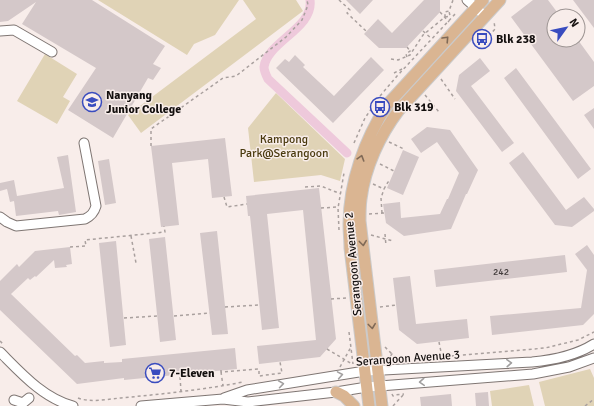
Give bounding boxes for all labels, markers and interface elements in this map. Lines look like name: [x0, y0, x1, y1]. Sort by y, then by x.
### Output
north arrow: [546, 8, 586, 48]
text: N: [566, 16, 582, 30]
bus stop icon: Blk 238: [471, 28, 493, 50]
place label: Blk 238: [496, 32, 536, 47]
one-way arrow: [442, 36, 449, 44]
place label: Nanyang Junior College: [106, 88, 181, 117]
school or university icon: Nanyang Junior College: [81, 91, 103, 113]
bus stop icon: Blk 319: [369, 96, 391, 118]
place label: Blk 319: [394, 100, 434, 115]
park label: Kampong Park@Serangoon: [239, 132, 329, 161]
one-way arrow: [356, 155, 365, 162]
street label: Serangoon Avenue 2: [341, 211, 366, 317]
one-way arrow: [358, 240, 367, 246]
house number: 242: [493, 266, 509, 278]
one-way arrow: [367, 323, 376, 329]
street label: Serangoon Avenue 3: [355, 347, 461, 370]
one-way arrow: [506, 359, 512, 368]
supermarket icon: 7-Eleven: [144, 362, 166, 384]
place label: 7-Eleven: [169, 366, 215, 381]
one-way arrow: [337, 372, 343, 380]
one-way arrow: [419, 378, 425, 387]
one-way arrow: [278, 380, 284, 389]

